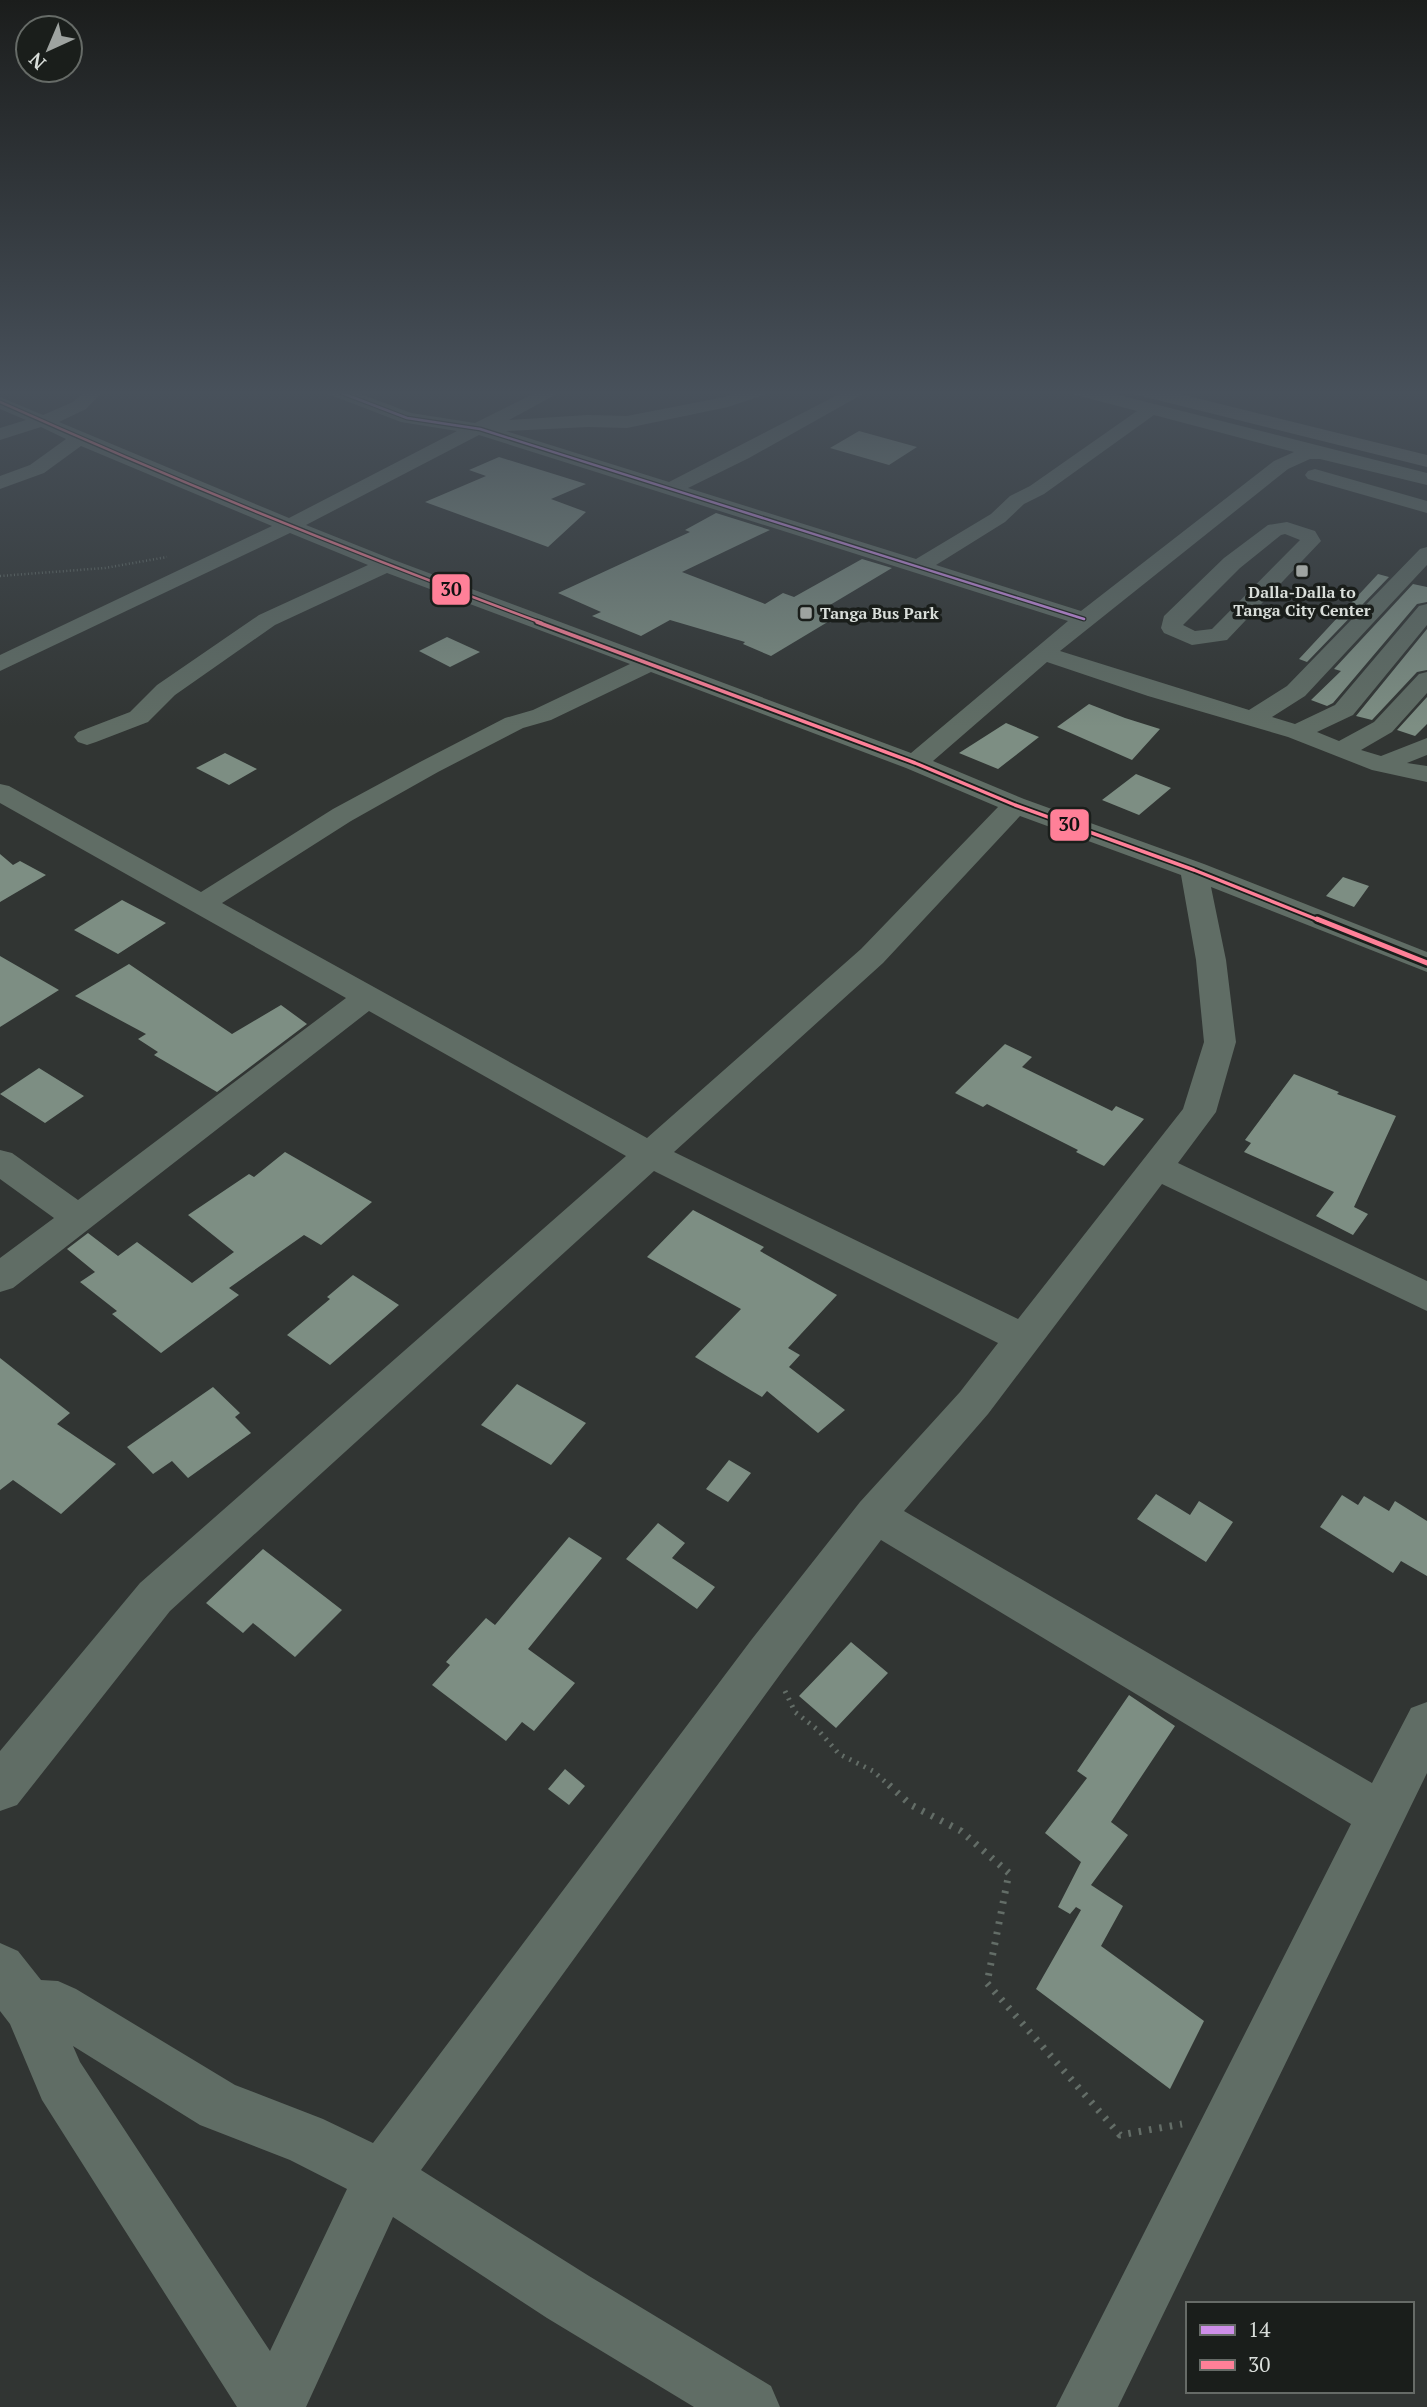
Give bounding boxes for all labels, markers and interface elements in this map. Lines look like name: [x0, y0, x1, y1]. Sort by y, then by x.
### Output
north arrow: [14, 14, 84, 84]
text: N: [23, 47, 51, 76]
marker: Dalla-Dalla to Tanga City Center: [1294, 563, 1310, 579]
line badge: 30: [431, 573, 471, 606]
text: 30: [440, 576, 462, 601]
place label: Dalla-Dalla to Tanga City Center: [1233, 581, 1371, 621]
place label: Tanga Bus Park: [820, 602, 940, 624]
marker: Tanga Bus Park: [798, 605, 814, 621]
line badge: 30: [1049, 808, 1090, 842]
text: 30: [1058, 811, 1080, 836]
legend: [1186, 2302, 1413, 2393]
text: 14: [1248, 2315, 1271, 2343]
text: 30: [1248, 2350, 1270, 2378]

